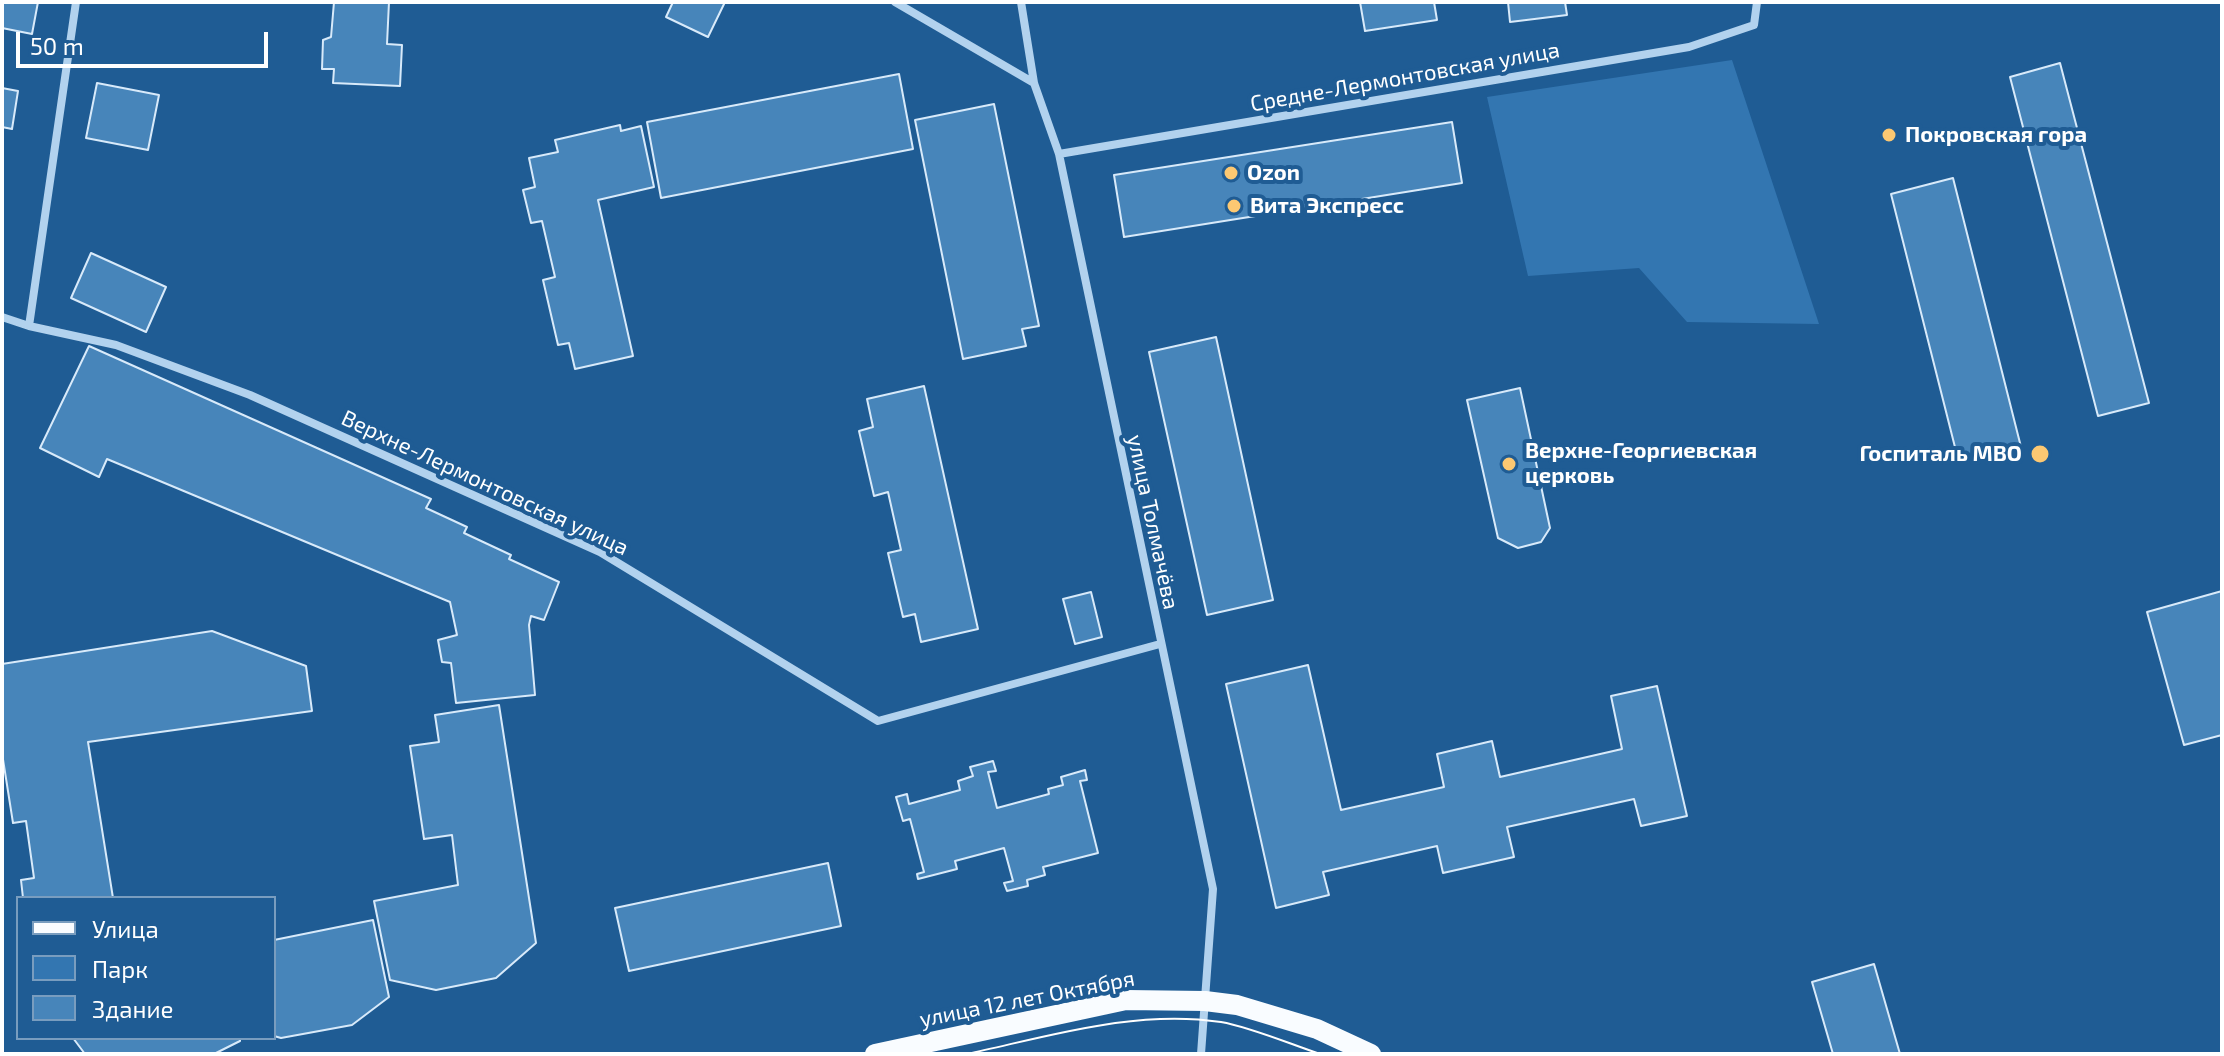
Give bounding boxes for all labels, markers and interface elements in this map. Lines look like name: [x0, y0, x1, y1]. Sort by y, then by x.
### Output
scale bar: [20, 16, 272, 66]
text: 50 m: [30, 31, 84, 60]
street label: Средне-Лермонтовская улица: [1248, 37, 1562, 117]
place label: Покровская гора: [1905, 122, 2087, 148]
marker: Покровская гора: [1880, 126, 1898, 144]
place label: Ozon: [1247, 160, 1300, 186]
marker: Ozon: [1222, 164, 1240, 182]
place label: Вита Экспресс: [1250, 193, 1404, 219]
marker: Вита Экспресс: [1225, 197, 1243, 215]
street label: Верхне-Лермонтовская улица: [337, 405, 633, 561]
street label: улица Толмачёва: [1122, 432, 1184, 612]
place label: Верхне-Георгиевская церковь: [1525, 438, 1757, 490]
place label: Госпиталь МВО: [1859, 441, 2022, 467]
marker: Госпиталь МВО: [2029, 443, 2051, 465]
marker: Верхне-Георгиевская церковь: [1500, 455, 1518, 473]
legend: [16, 896, 276, 1040]
text: Улица: [92, 914, 159, 943]
text: Парк: [92, 954, 148, 983]
street label: улица 12 лет Октября: [917, 965, 1137, 1033]
text: Здание: [92, 994, 174, 1023]

